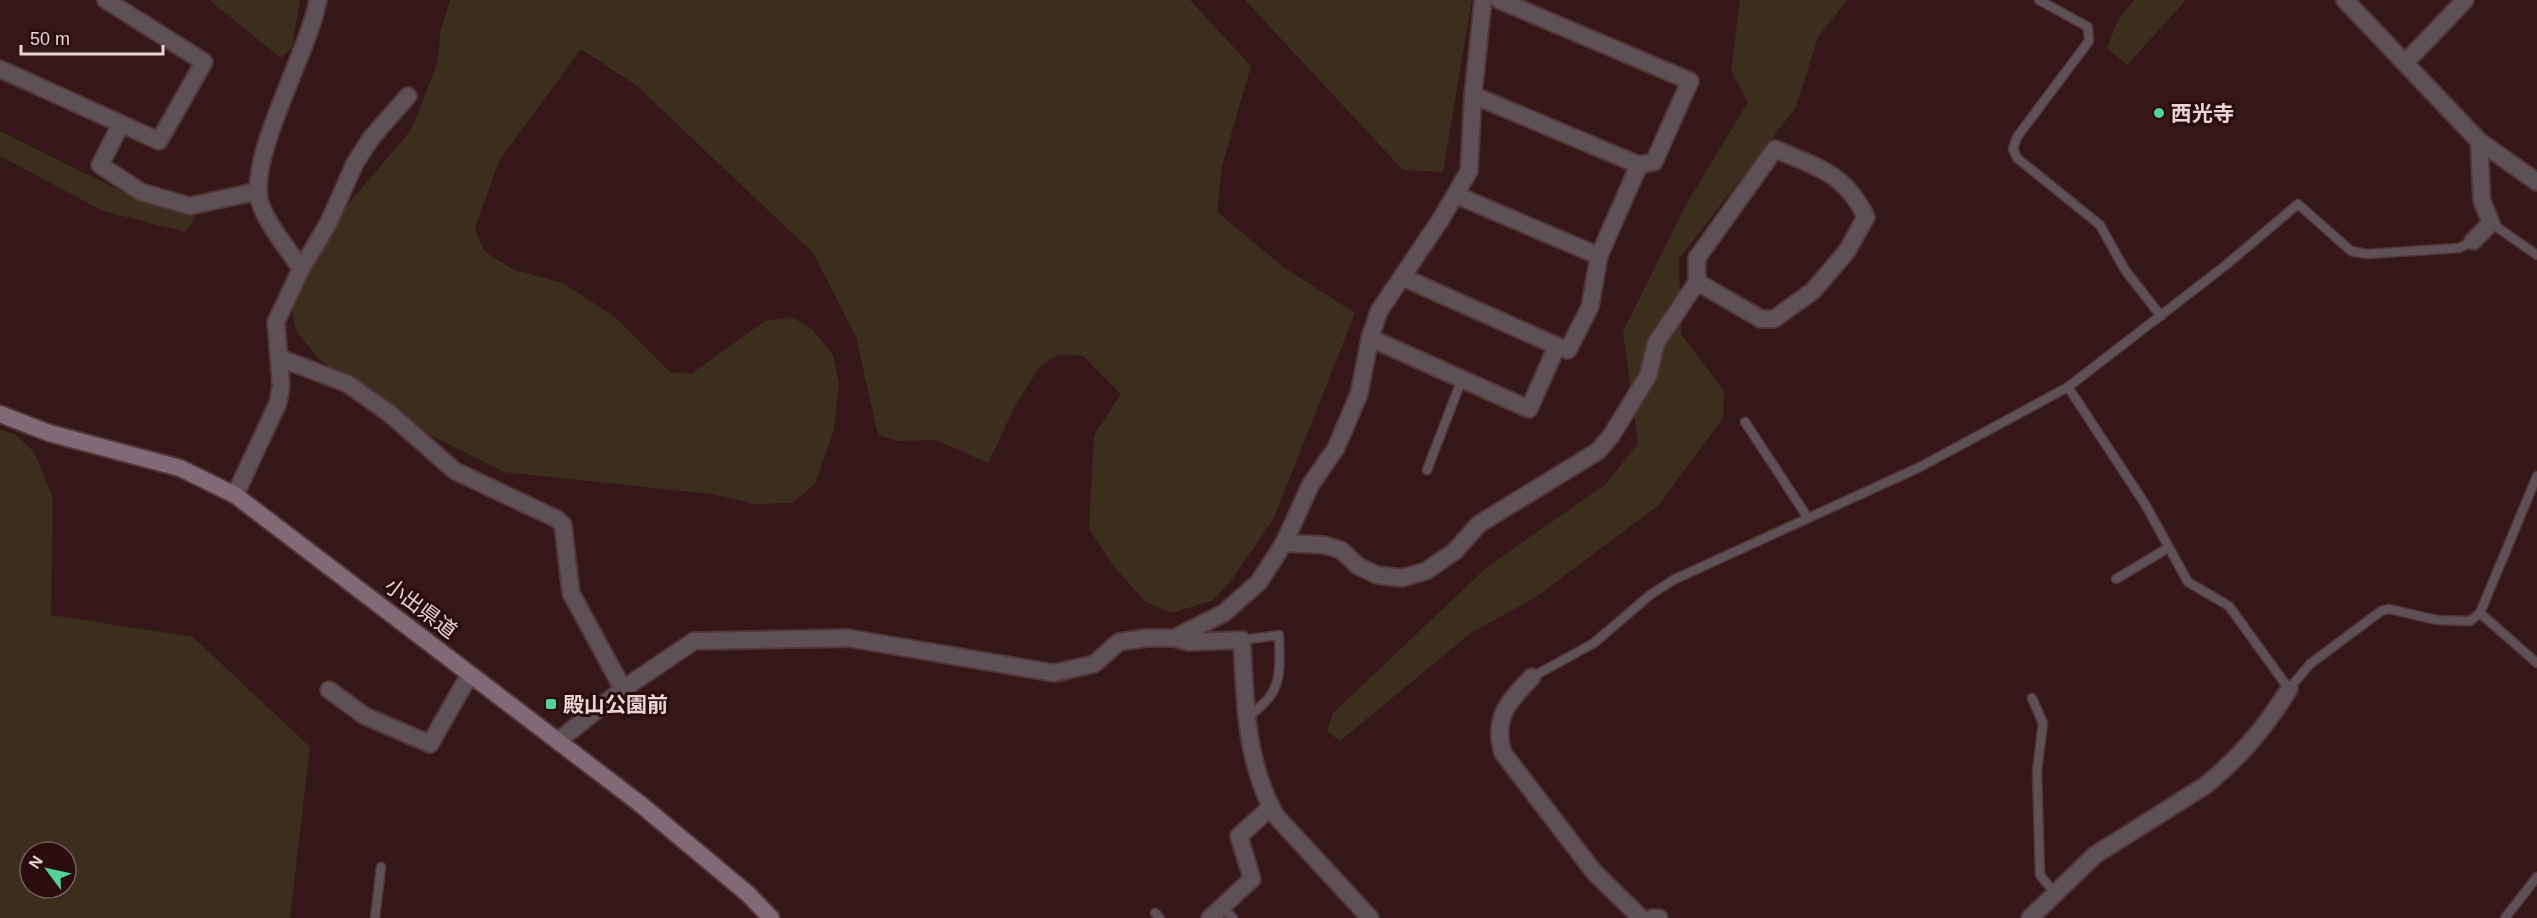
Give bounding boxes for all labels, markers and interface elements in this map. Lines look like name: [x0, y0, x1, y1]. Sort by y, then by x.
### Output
scale bar: [21, 18, 164, 56]
text: 50 m: [30, 29, 70, 49]
place label: 西光寺: [2171, 102, 2234, 125]
marker: 西光寺: [2152, 106, 2166, 120]
street label: 小出県道: [381, 574, 461, 642]
place label: 殿山公園前: [563, 693, 668, 716]
marker: 殿山公園前: [544, 697, 558, 711]
north arrow: [18, 840, 78, 900]
text: N: [26, 853, 46, 872]

